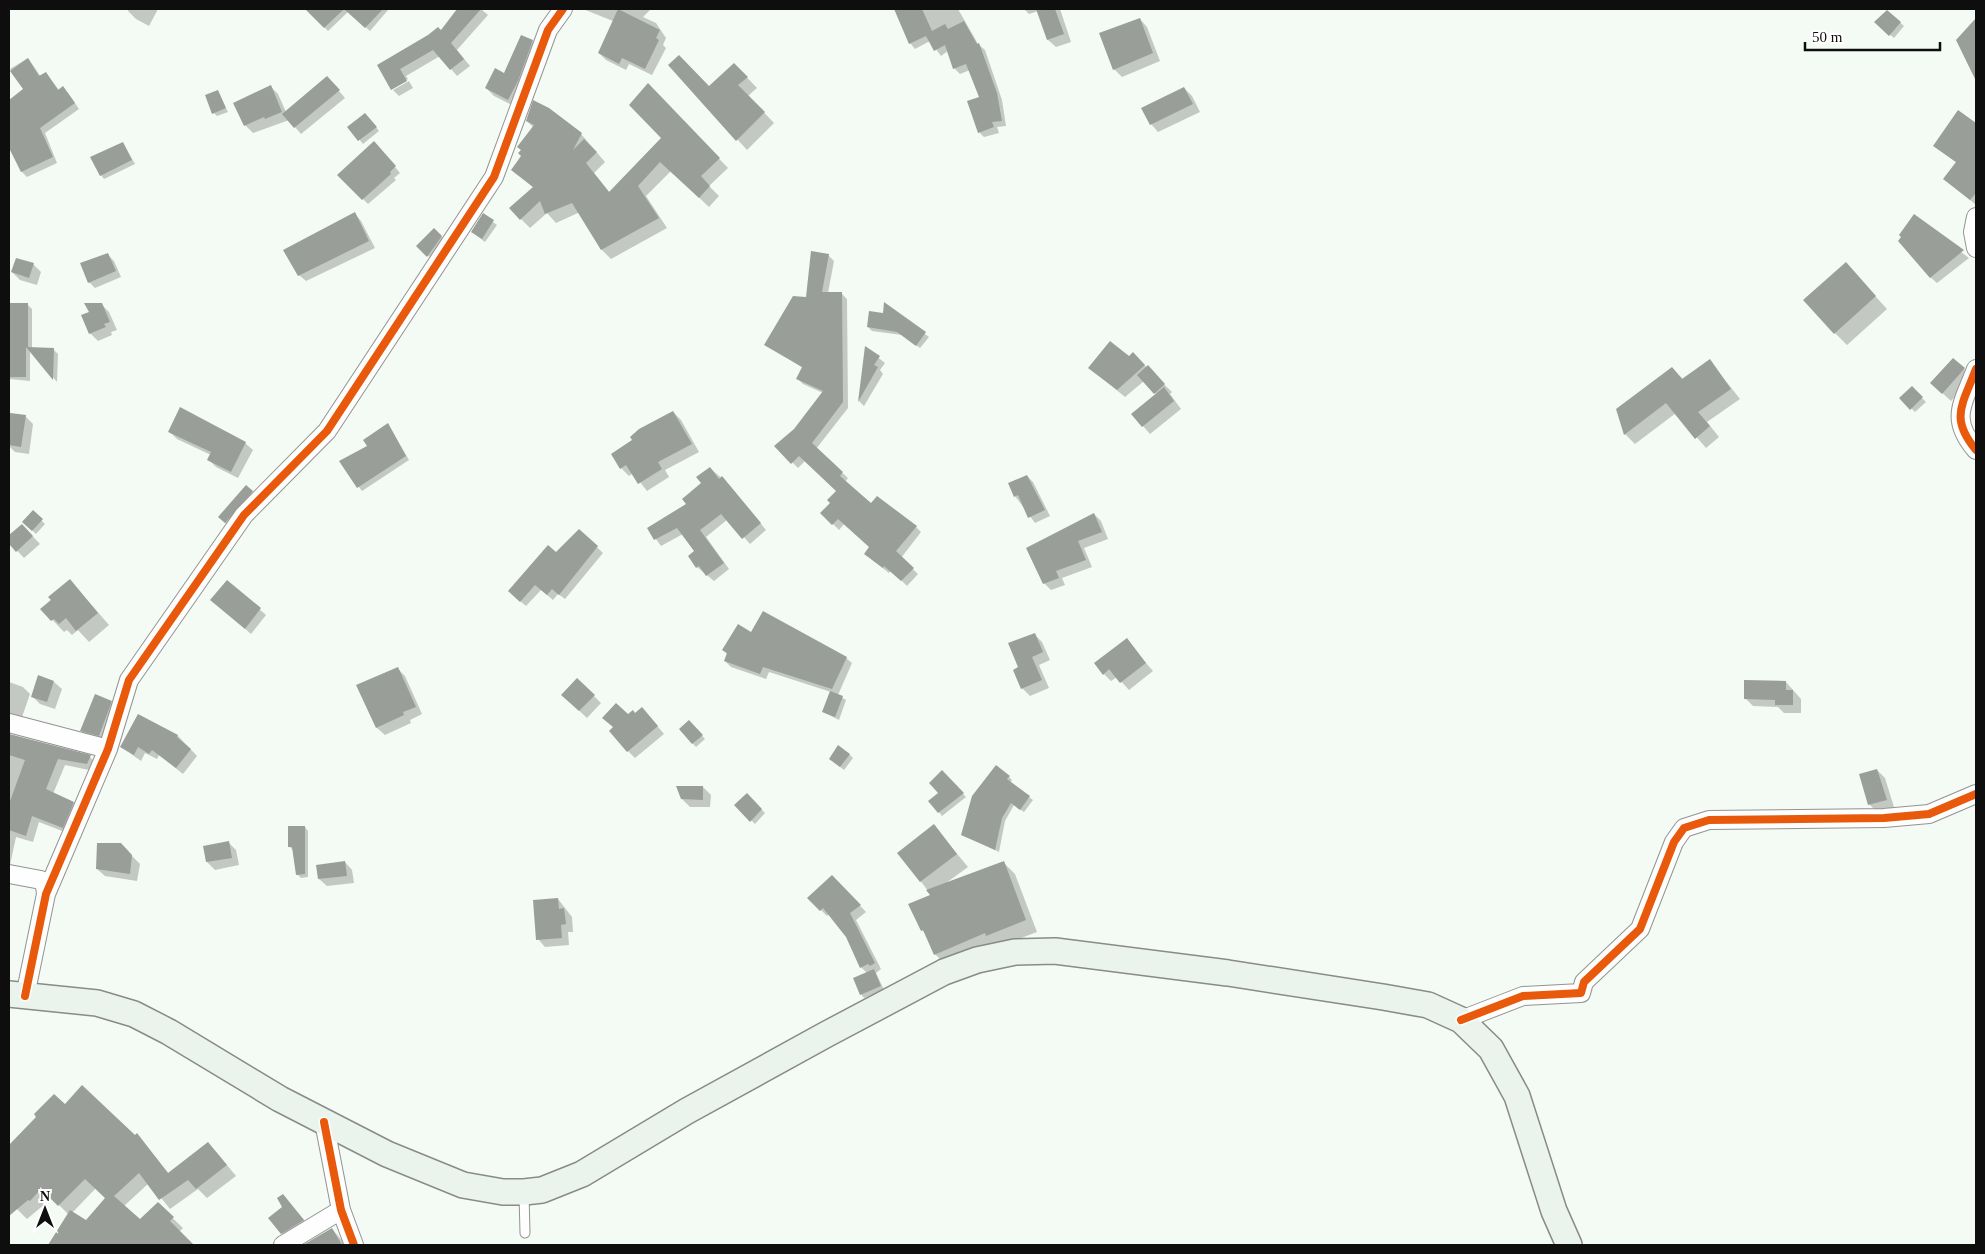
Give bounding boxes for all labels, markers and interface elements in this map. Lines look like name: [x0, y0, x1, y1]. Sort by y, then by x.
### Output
scale bar: [1805, 20, 1940, 52]
text: 50 m: [1812, 29, 1843, 45]
north arrow: [20, 1184, 70, 1234]
text: N: [40, 1189, 50, 1204]

